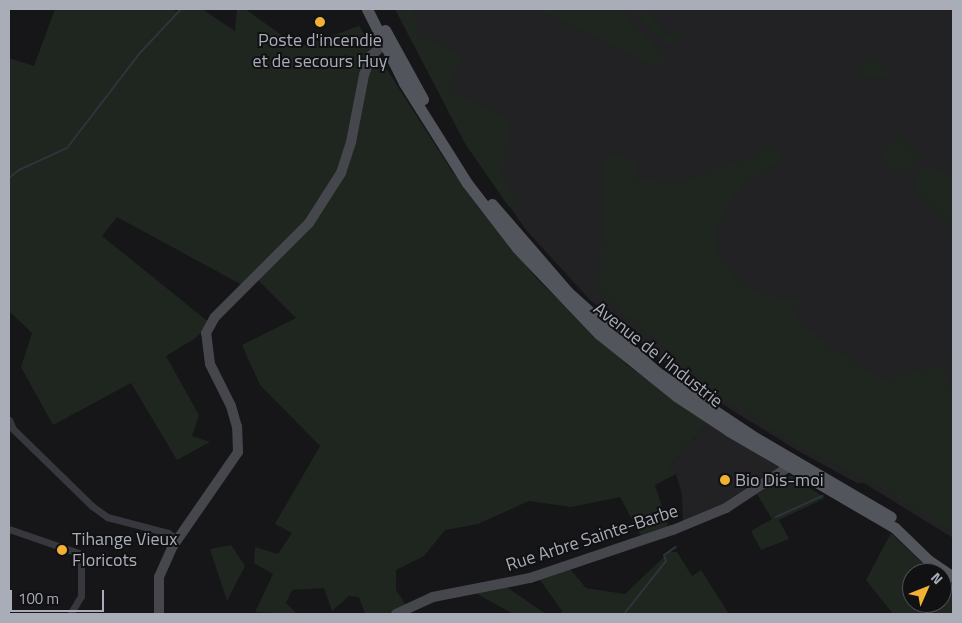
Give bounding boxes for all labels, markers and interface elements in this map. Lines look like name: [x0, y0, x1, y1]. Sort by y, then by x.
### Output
marker: Poste d'incendie et de secours Huy: [314, 16, 326, 28]
place label: Poste d'incendie et de secours Huy: [252, 30, 388, 72]
street label: Avenue de l'Industrie: [589, 298, 727, 412]
place label: Bio Dis-moi: [735, 469, 824, 491]
marker: Bio Dis-moi: [719, 474, 731, 486]
street label: Rue Arbre Sainte-Barbe: [503, 500, 681, 576]
place label: Tihange Vieux Floricots: [72, 529, 177, 572]
marker: Tihange Vieux Floricots: [56, 544, 68, 556]
north arrow: [902, 563, 952, 613]
text: N: [927, 567, 948, 589]
scale bar: [12, 580, 106, 612]
text: 100 m: [18, 587, 59, 610]

